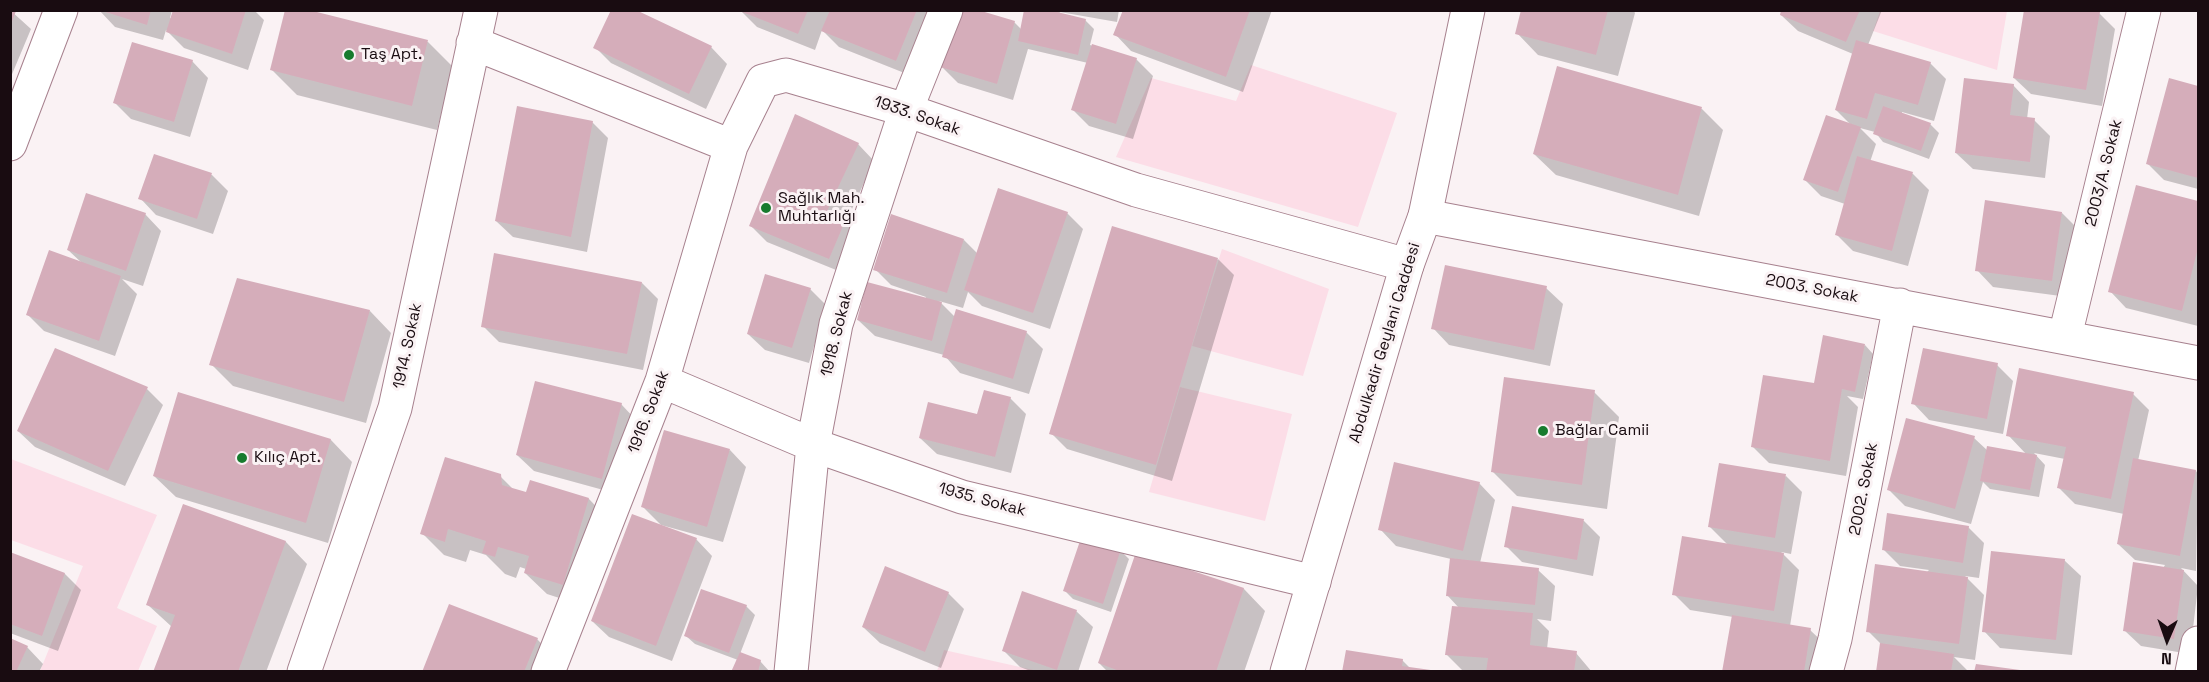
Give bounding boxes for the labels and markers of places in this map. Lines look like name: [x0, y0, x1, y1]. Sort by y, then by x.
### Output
place label: Taş Apt.: [361, 45, 422, 65]
marker: Taş Apt.: [342, 48, 356, 62]
place label: Sağlık Mah. Muhtarlığı: [778, 189, 865, 227]
marker: Sağlık Mah. Muhtarlığı: [759, 201, 773, 215]
place label: Bağlar Camii: [1555, 421, 1649, 441]
marker: Bağlar Camii: [1536, 424, 1550, 438]
place label: Kılıç Apt.: [254, 448, 321, 468]
marker: Kılıç Apt.: [235, 451, 249, 465]

